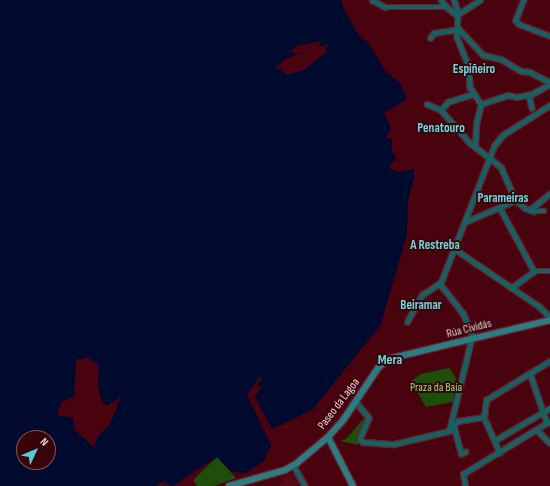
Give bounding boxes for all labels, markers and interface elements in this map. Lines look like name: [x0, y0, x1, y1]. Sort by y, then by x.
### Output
district label: Espiñeiro: [453, 61, 495, 77]
district label: Penatouro: [417, 120, 465, 136]
district label: Parameiras: [477, 190, 529, 206]
district label: A Restreba: [410, 237, 460, 253]
district label: Beiramar: [400, 297, 442, 313]
street label: Rúa Cividás: [445, 316, 493, 342]
district label: Mera: [378, 352, 402, 368]
street label: Paseo da Lagoa: [315, 376, 363, 432]
park label: Praza da Baía: [410, 381, 462, 395]
north arrow: [16, 430, 56, 470]
text: N: [38, 435, 51, 449]

